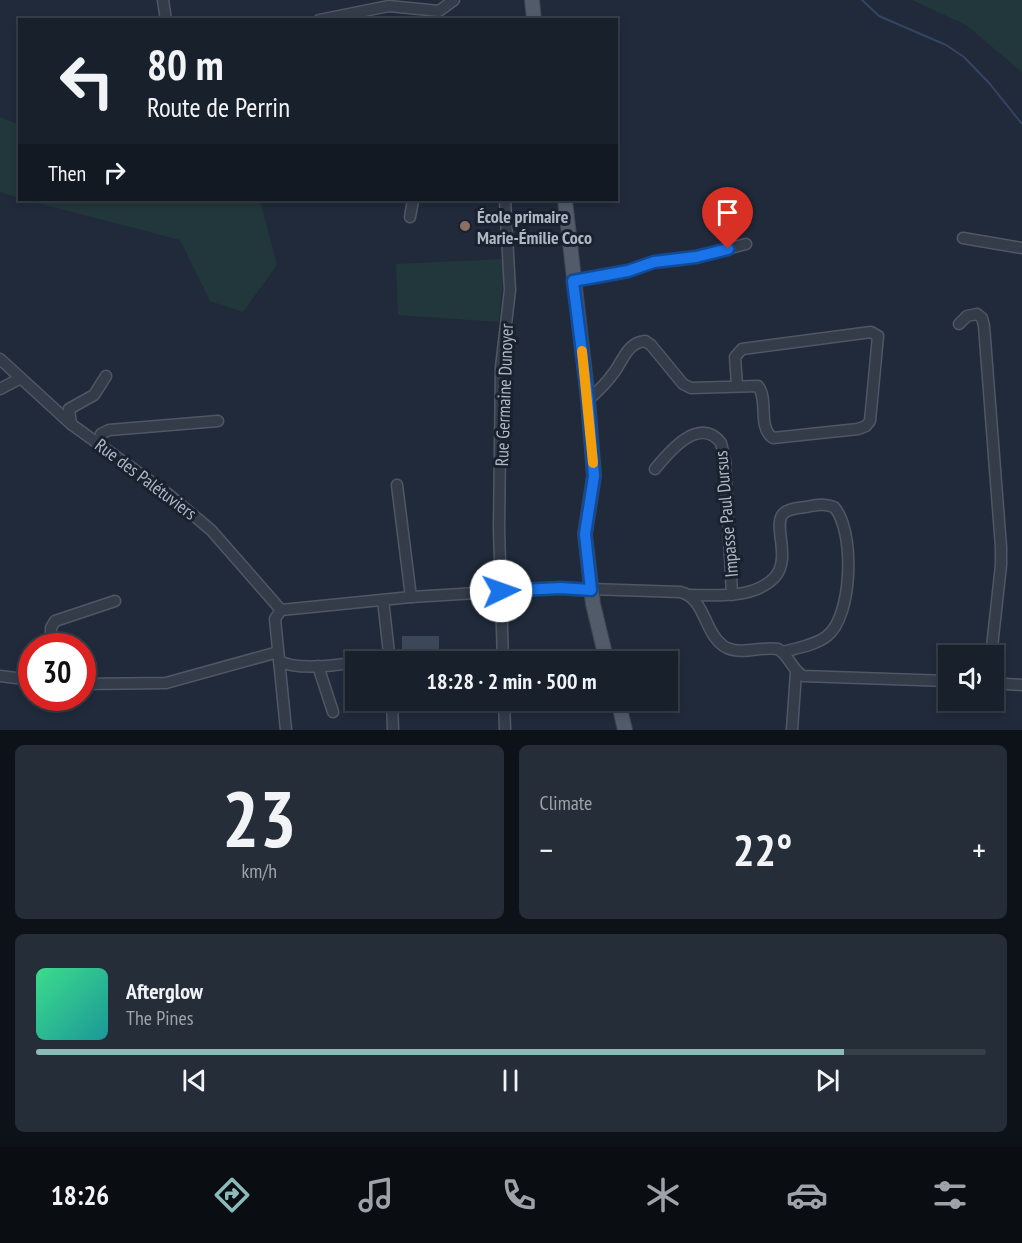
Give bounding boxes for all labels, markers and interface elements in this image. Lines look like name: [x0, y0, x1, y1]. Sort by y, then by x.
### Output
text: 80 m: [147, 37, 224, 92]
icon: left: [48, 42, 126, 120]
text: Route de Perrin: [147, 90, 290, 124]
icon: right: [98, 156, 131, 189]
text: Then: [48, 159, 86, 187]
pin: [702, 187, 753, 249]
icon: arrive: [711, 196, 744, 229]
place label: École primaire Marie-Émilie Coco: [477, 205, 592, 249]
marker: École primaire Marie-Émilie Coco: [458, 219, 472, 233]
street label: Rue Germaine Dunoyer: [490, 323, 518, 467]
street label: Rue des Palétuviers: [91, 433, 201, 525]
street label: Impasse Paul Dursus: [709, 450, 743, 578]
position arrow: [469, 559, 533, 623]
speed limit sign: 30: [18, 633, 96, 711]
map controls: [938, 645, 1004, 711]
button: sound: [938, 645, 1004, 711]
text: 18:28 · 2 min · 500 m: [426, 667, 597, 695]
text: 23: [222, 768, 297, 869]
text: Climate: [540, 790, 592, 816]
text: 22°: [733, 820, 792, 878]
text: −: [540, 828, 553, 871]
text: +: [972, 828, 986, 871]
text: km/h: [242, 858, 277, 884]
text: Afterglow: [126, 977, 203, 1005]
text: The Pines: [126, 1005, 193, 1031]
icon: previous: [178, 1064, 211, 1097]
icon: pause: [494, 1064, 527, 1097]
icon: next: [811, 1064, 844, 1097]
icon: directions: [211, 1174, 253, 1216]
icon: music: [355, 1174, 397, 1216]
icon: phone: [498, 1174, 540, 1216]
icon: climate: [642, 1174, 684, 1216]
icon: car: [786, 1174, 828, 1216]
icon: filters: [929, 1174, 971, 1216]
text: 18:26: [51, 1178, 109, 1212]

